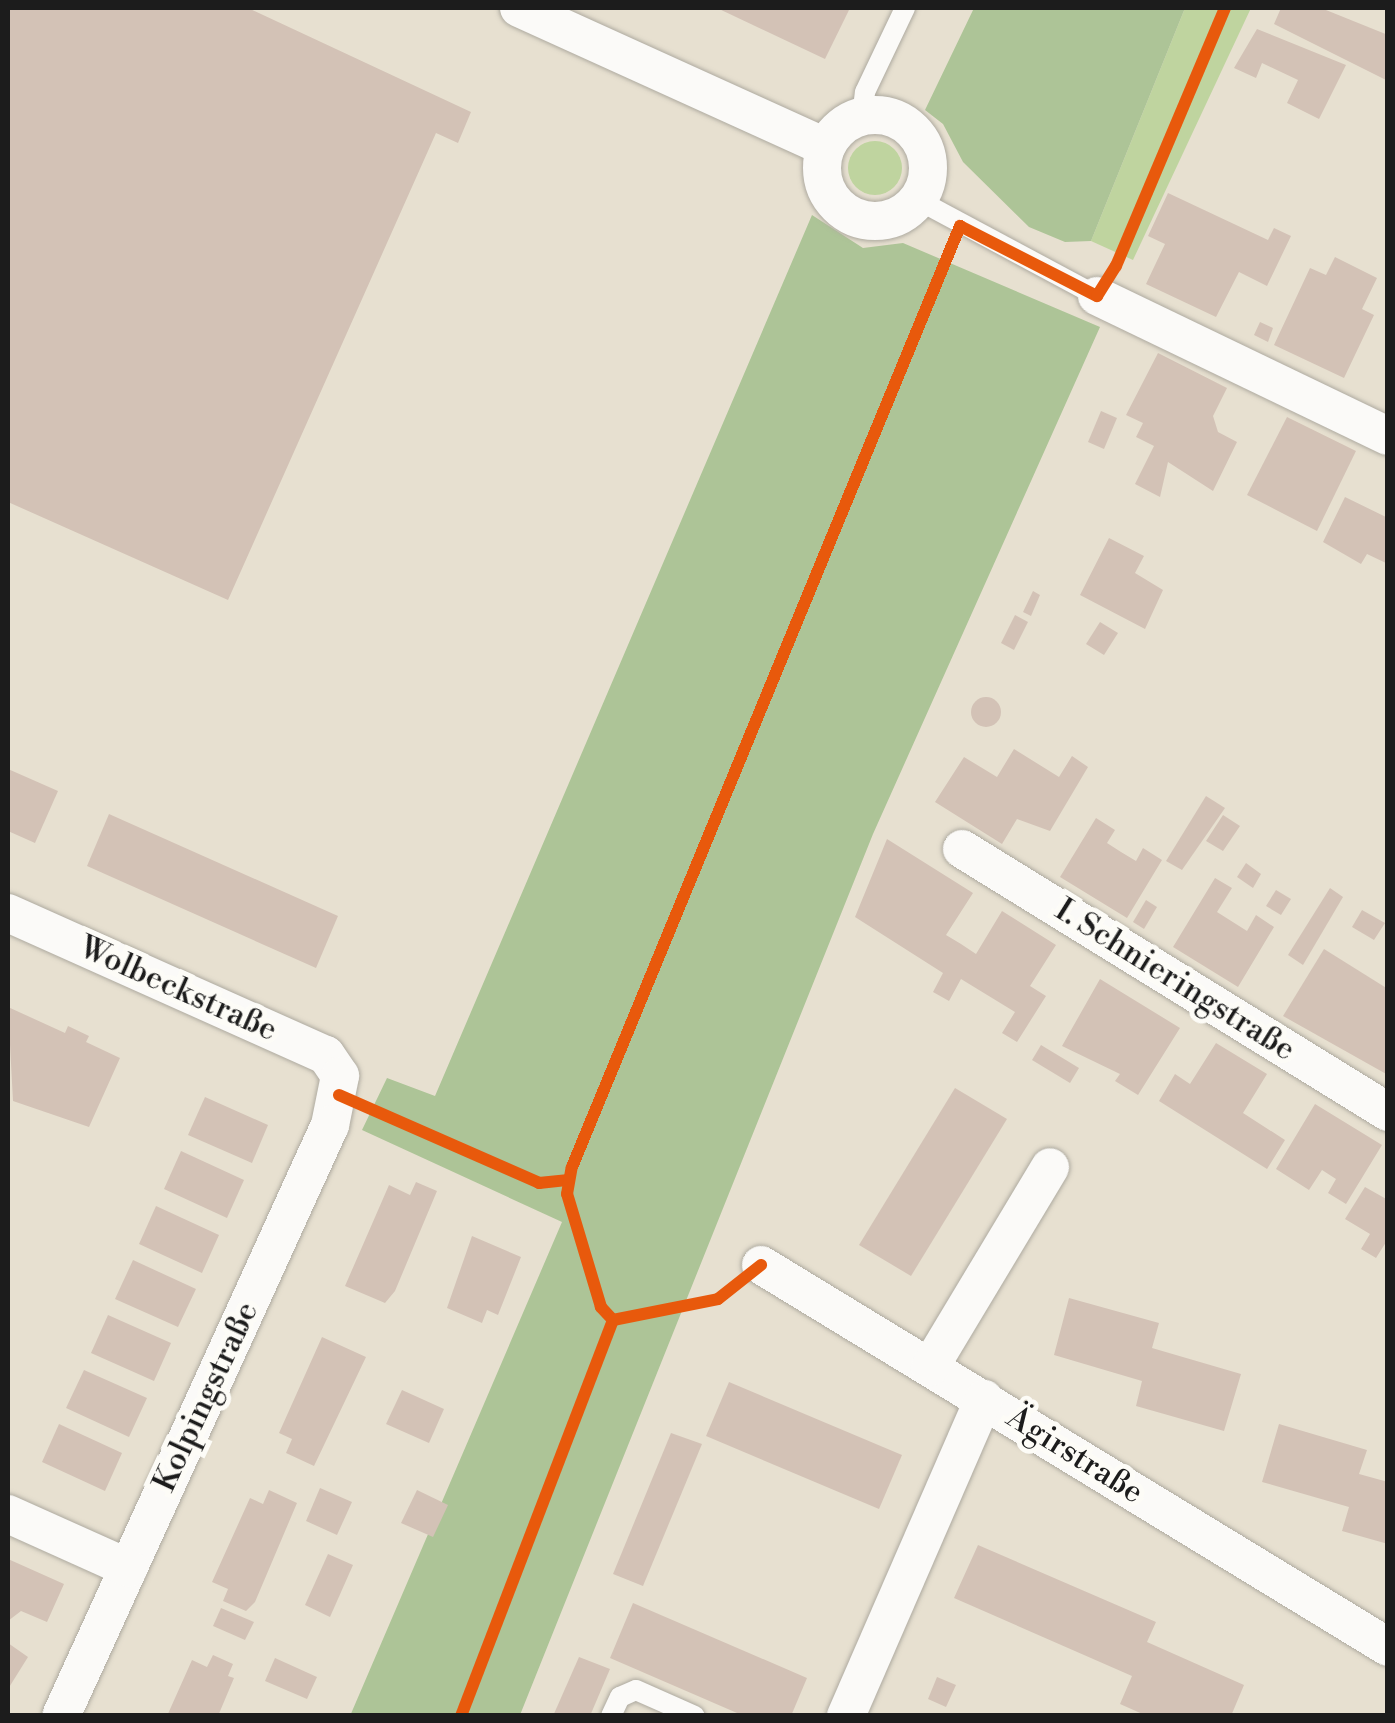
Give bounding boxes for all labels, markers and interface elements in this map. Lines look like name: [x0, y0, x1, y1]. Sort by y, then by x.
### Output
street label: I. Schnieringstraße: [1048, 891, 1302, 1069]
street label: Wolbeckstraße: [73, 928, 283, 1050]
street label: Kolpingstraße: [145, 1296, 267, 1498]
street label: Ägirstraße: [1000, 1398, 1150, 1512]

